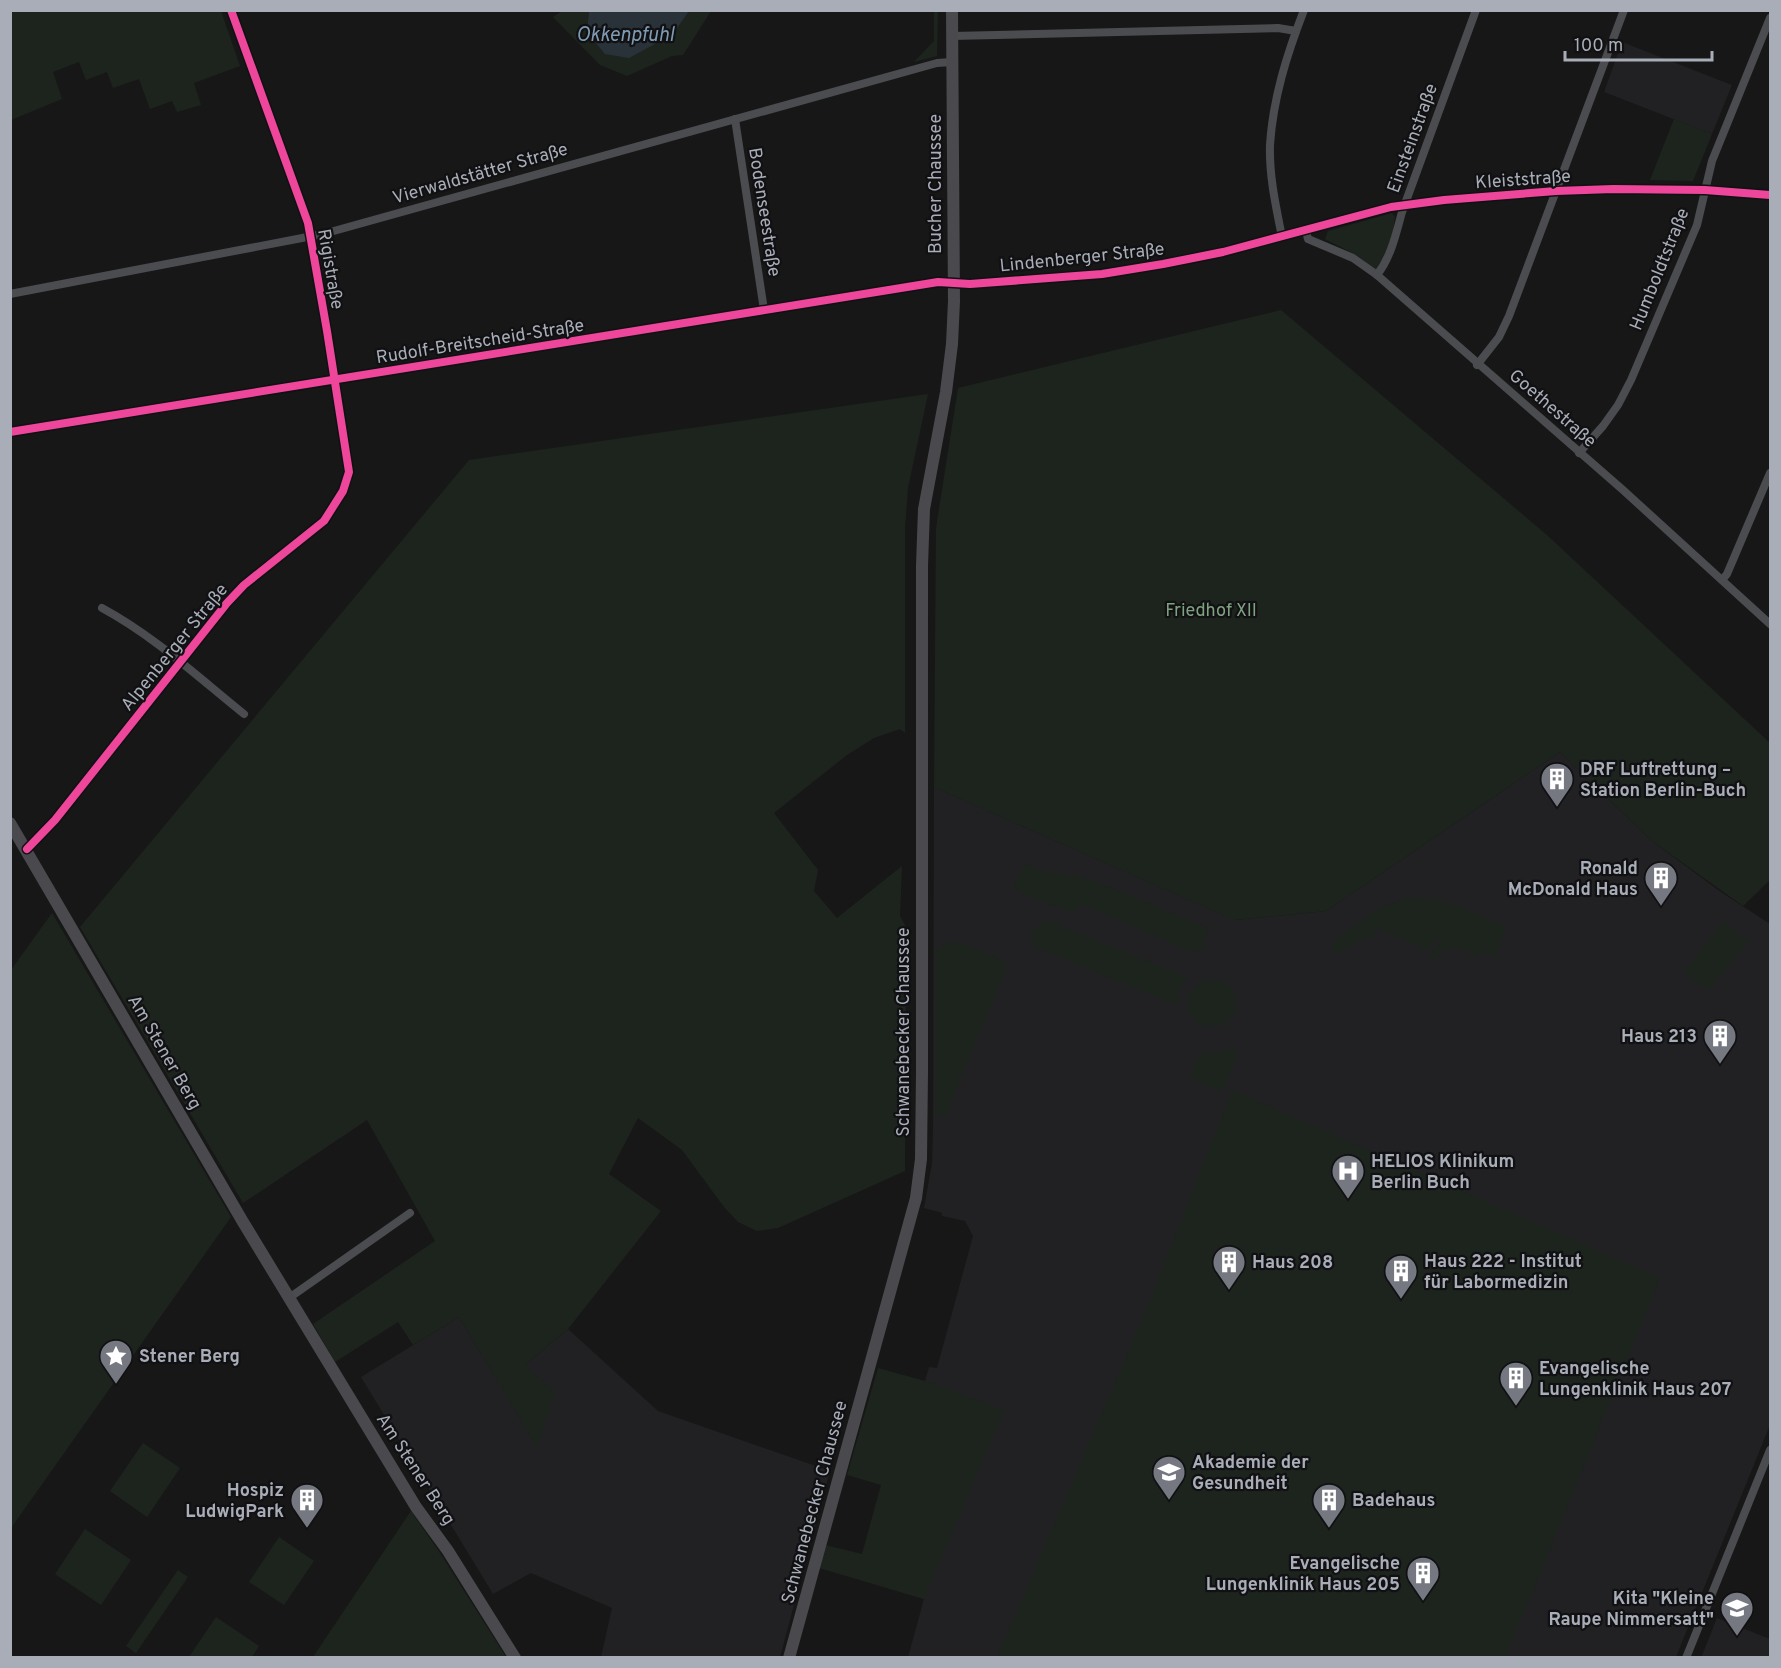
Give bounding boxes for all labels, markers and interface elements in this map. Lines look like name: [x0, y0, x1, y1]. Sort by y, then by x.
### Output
water label: Okkenpfuhl: [576, 23, 675, 49]
scale bar: [1565, 24, 1712, 62]
text: 100 m: [1574, 35, 1623, 58]
street label: Einsteinstraße: [1383, 81, 1444, 196]
street label: Bucher Chaussee: [925, 114, 948, 254]
street label: Vierwaldstätter Straße: [390, 138, 571, 210]
street label: Bodenseestraße: [742, 146, 785, 278]
street label: Kleiststraße: [1474, 166, 1572, 195]
street label: Humboldtstraße: [1625, 205, 1695, 334]
street label: Rigistraße: [311, 227, 348, 311]
street label: Lindenberger Straße: [999, 238, 1166, 279]
street label: Rudolf-Breitscheid-Straße: [375, 315, 586, 370]
street label: Goethestraße: [1503, 365, 1601, 453]
street label: Alpenberger Straße: [117, 579, 234, 716]
park label: Friedhof XII: [1165, 600, 1257, 623]
place label: DRF Luftrettung – Station Berlin-Buch: [1580, 759, 1746, 803]
building icon: DRF Luftrettung – Station Berlin-Buch: [1539, 761, 1575, 808]
place label: Ronald McDonald Haus: [1508, 858, 1638, 902]
building icon: Ronald McDonald Haus: [1643, 860, 1679, 907]
street label: Schwanebecker Chaussee: [893, 927, 916, 1137]
street label: Am Stener Berg: [122, 991, 206, 1114]
building icon: Haus 213: [1702, 1018, 1738, 1065]
place label: Haus 213: [1621, 1026, 1697, 1049]
place label: HELIOS Klinikum Berlin Buch: [1371, 1151, 1514, 1195]
hospital icon: HELIOS Klinikum Berlin Buch: [1330, 1153, 1366, 1200]
building icon: Haus 208: [1211, 1244, 1247, 1291]
place label: Haus 222 - Institut für Labormedizin: [1424, 1251, 1582, 1295]
place label: Haus 208: [1252, 1252, 1333, 1275]
building icon: Haus 222 - Institut für Labormedizin: [1383, 1253, 1419, 1300]
place icon: Stener Berg: [98, 1338, 134, 1385]
place label: Stener Berg: [139, 1346, 240, 1369]
place label: Evangelische Lungenklinik Haus 207: [1539, 1358, 1731, 1402]
building icon: Evangelische Lungenklinik Haus 207: [1498, 1360, 1534, 1407]
street label: Schwanebecker Chaussee: [777, 1398, 854, 1606]
street label: Am Stener Berg: [370, 1410, 459, 1530]
place label: Akademie der Gesundheit: [1192, 1452, 1309, 1496]
school or university icon: Akademie der Gesundheit: [1151, 1454, 1187, 1501]
place label: Hospiz LudwigPark: [185, 1480, 284, 1524]
building icon: Hospiz LudwigPark: [289, 1482, 325, 1529]
building icon: Badehaus: [1311, 1482, 1347, 1529]
place label: Badehaus: [1352, 1490, 1435, 1513]
place label: Evangelische Lungenklinik Haus 205: [1206, 1553, 1400, 1597]
building icon: Evangelische Lungenklinik Haus 205: [1405, 1555, 1441, 1602]
place label: Kita "Kleine Raupe Nimmersatt": [1548, 1588, 1714, 1632]
school or university icon: Kita "Kleine Raupe Nimmersatt": [1719, 1590, 1755, 1637]

